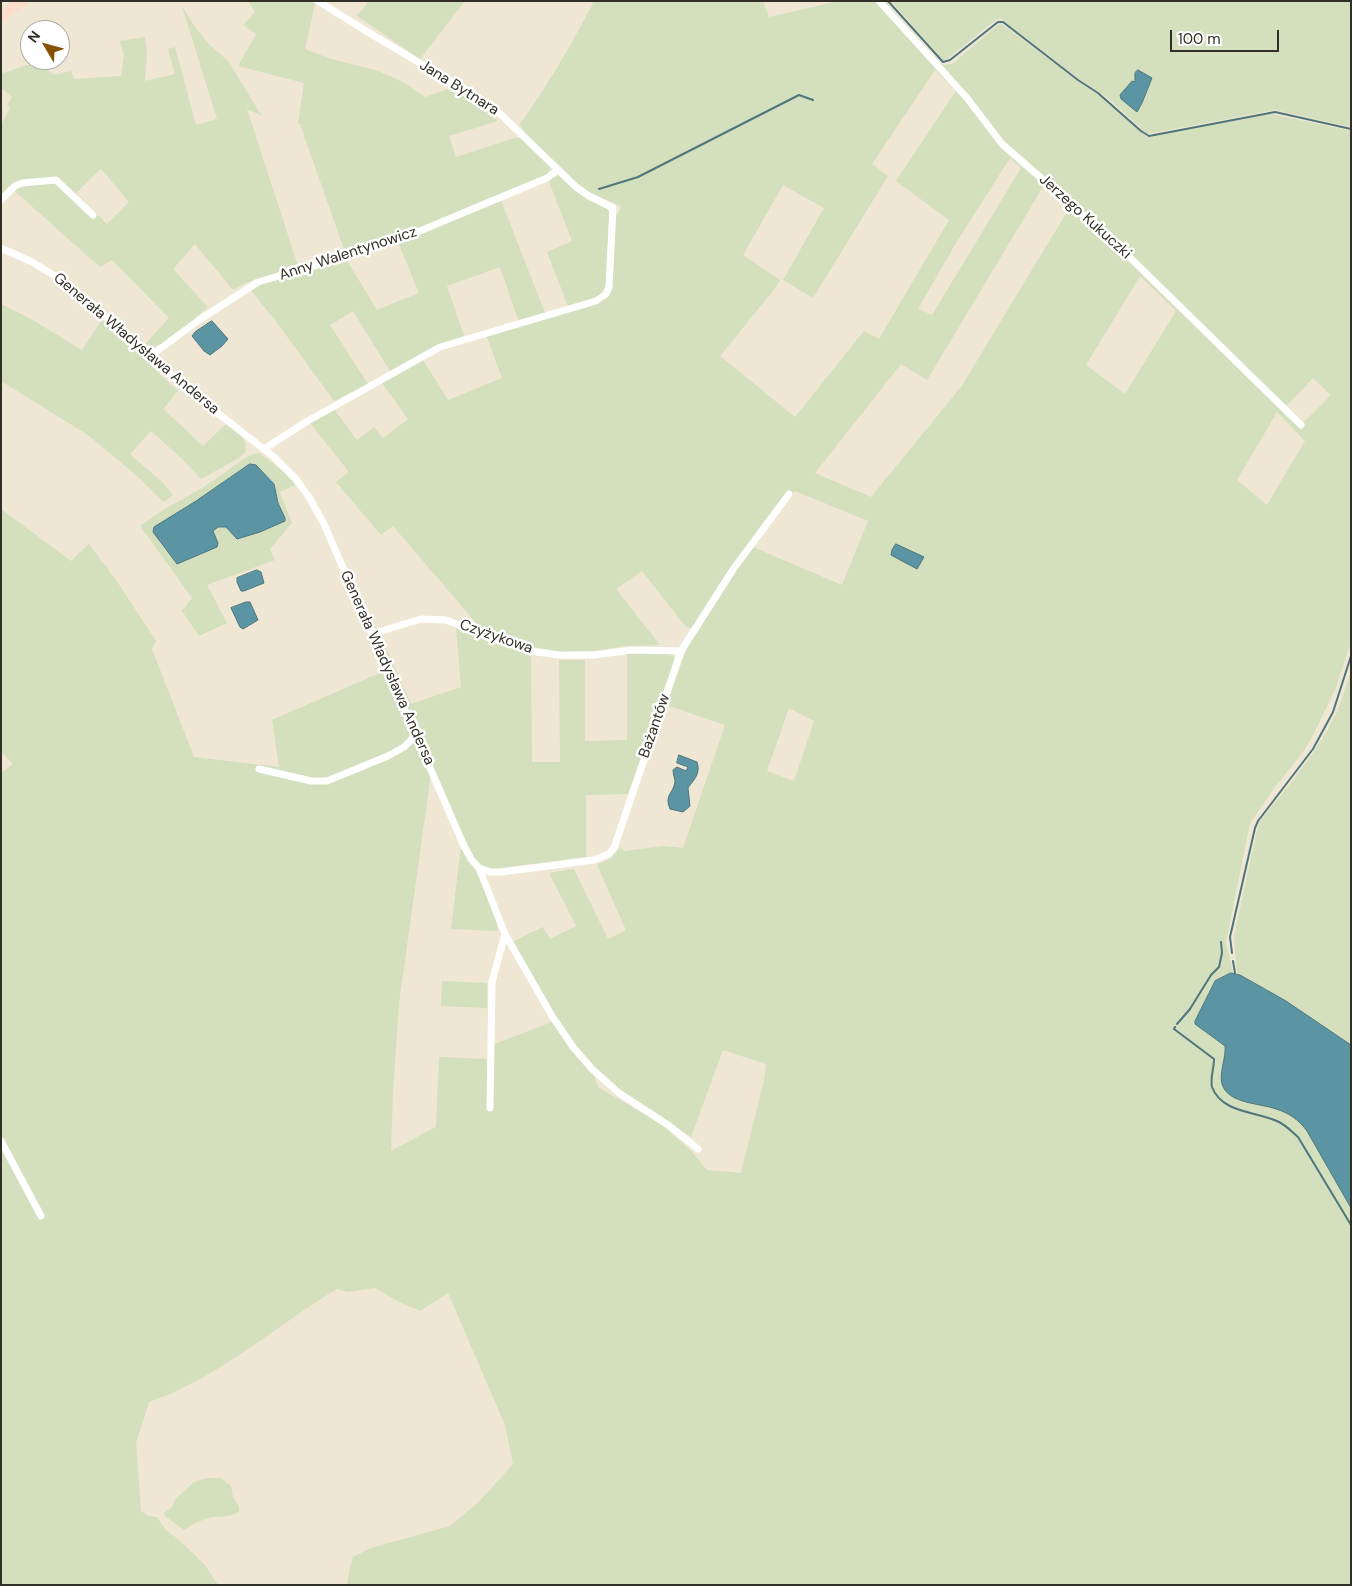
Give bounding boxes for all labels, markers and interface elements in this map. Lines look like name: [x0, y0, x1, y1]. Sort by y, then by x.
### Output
north arrow: [20, 20, 70, 70]
scale bar: [1172, 20, 1281, 52]
text: N: [24, 27, 44, 46]
text: 100 m: [1178, 29, 1221, 49]
street label: Jana Bytnara: [416, 56, 502, 120]
street label: Jerzego Kukuczki: [1035, 171, 1135, 263]
street label: Anny Walentynowicz: [277, 223, 419, 285]
street label: Generała Władysława Andersa: [49, 269, 223, 419]
street label: Generała Władysława Andersa: [336, 568, 438, 768]
street label: Czyżykowa: [457, 616, 535, 658]
street label: Bażantów: [636, 692, 674, 760]

